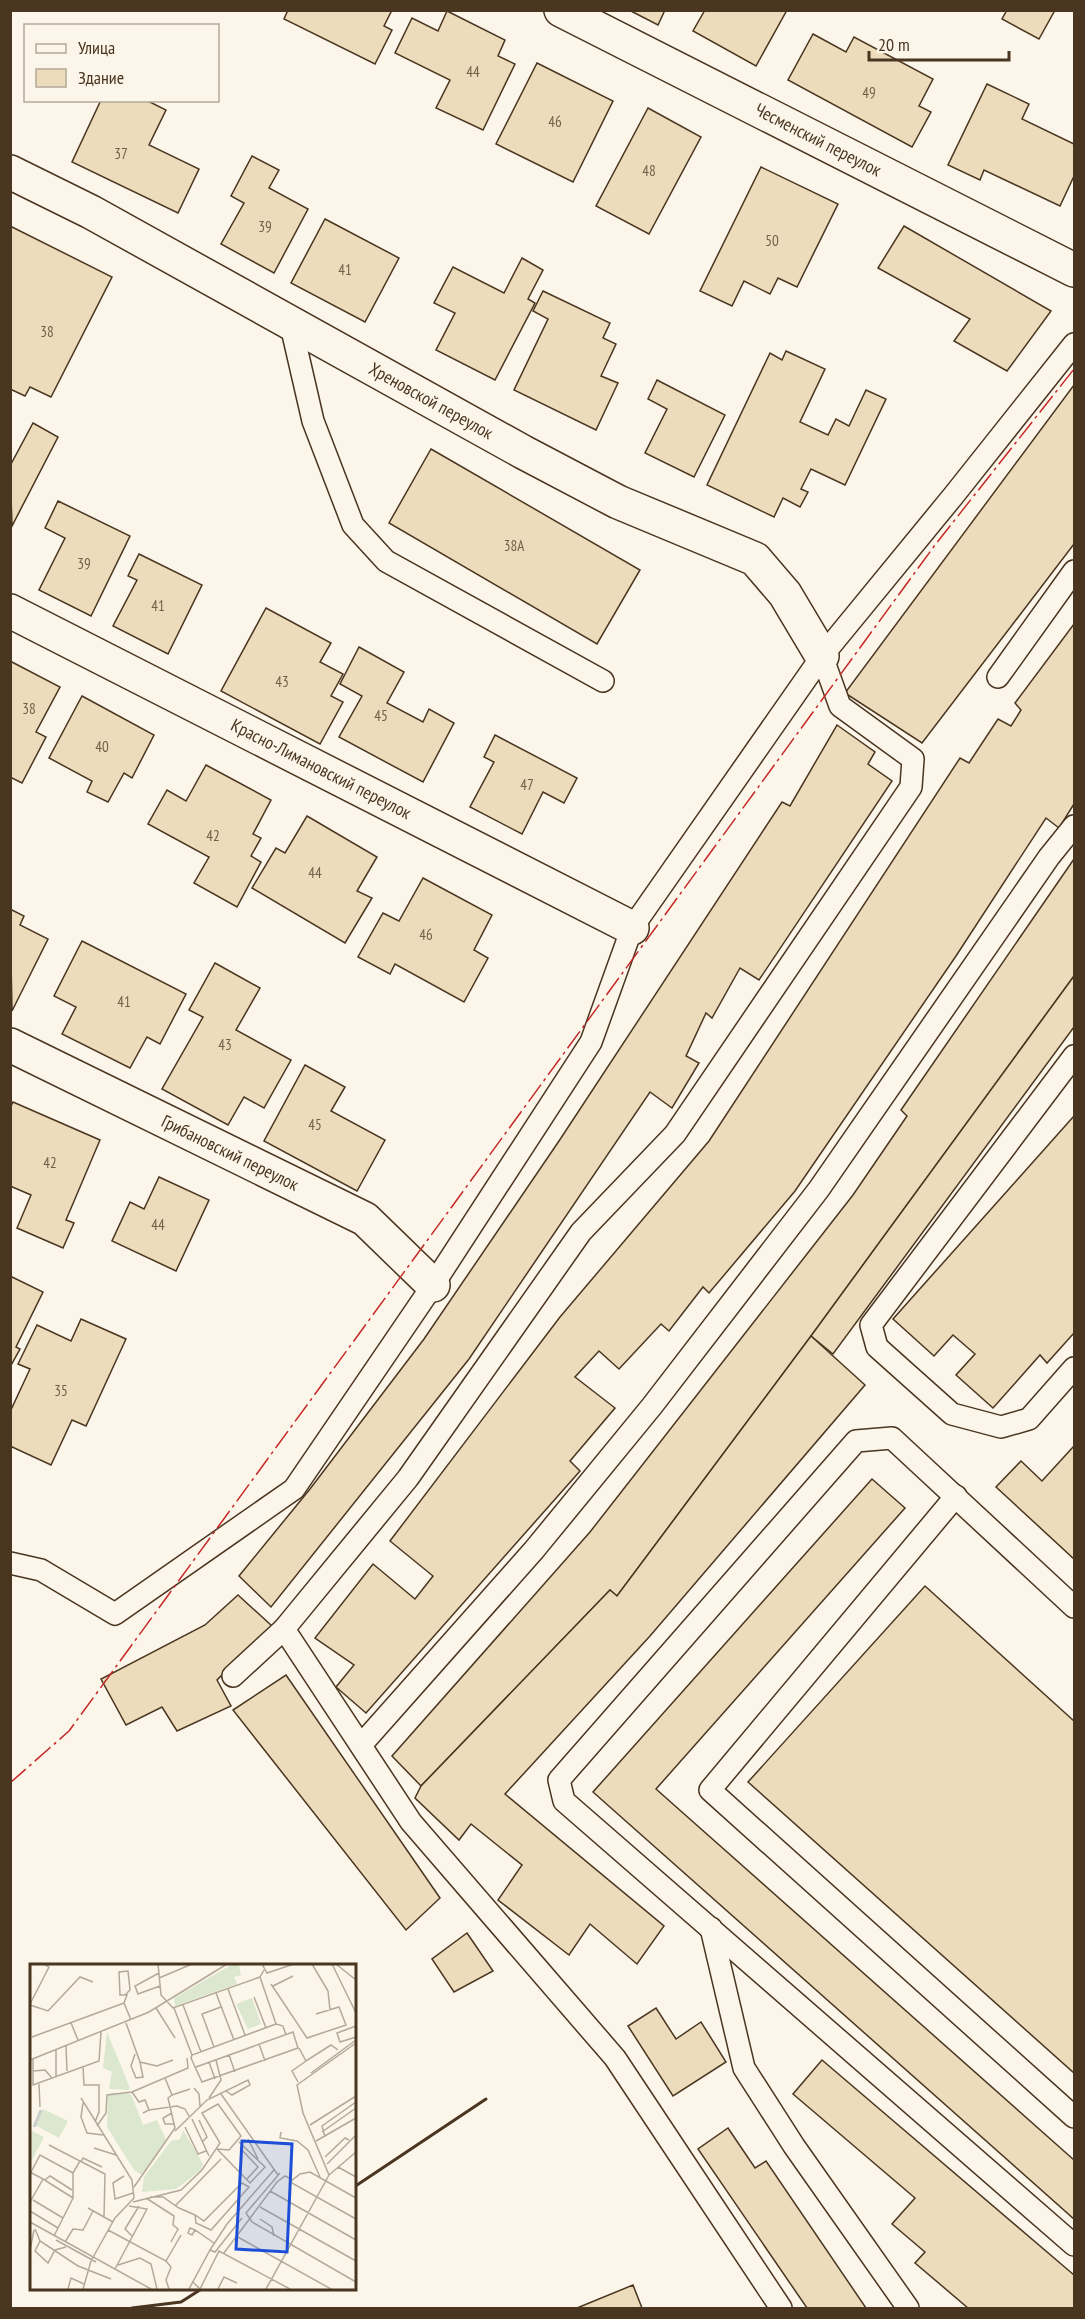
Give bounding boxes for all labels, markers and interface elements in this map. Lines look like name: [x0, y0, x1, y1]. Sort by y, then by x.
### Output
legend: [24, 24, 219, 102]
scale bar: [869, 24, 1008, 62]
text: 20 m: [878, 33, 910, 56]
text: Улица: [78, 36, 115, 59]
house number: 44: [466, 62, 480, 81]
text: Здание: [78, 66, 124, 89]
house number: 49: [862, 83, 876, 102]
street label: Чесменский переулок: [751, 98, 885, 181]
house number: 46: [548, 112, 562, 131]
house number: 37: [114, 144, 128, 163]
house number: 48: [642, 161, 656, 180]
house number: 39: [258, 217, 272, 236]
house number: 50: [765, 231, 779, 250]
house number: 41: [338, 260, 352, 279]
house number: 38: [40, 322, 54, 341]
street label: Хреновской переулок: [365, 357, 497, 444]
house number: 38А: [504, 536, 525, 555]
house number: 39: [77, 554, 91, 573]
house number: 41: [151, 596, 165, 615]
house number: 43: [275, 672, 289, 691]
house number: 38: [22, 699, 36, 718]
house number: 45: [374, 706, 388, 725]
street label: Красно-Лимановский переулок: [227, 713, 415, 824]
house number: 40: [95, 737, 109, 756]
house number: 47: [520, 775, 534, 794]
house number: 42: [206, 826, 220, 845]
house number: 44: [308, 863, 322, 882]
house number: 46: [419, 925, 433, 944]
house number: 41: [117, 992, 131, 1011]
house number: 43: [218, 1035, 232, 1054]
street label: Грибановский переулок: [158, 1109, 303, 1196]
house number: 45: [308, 1115, 322, 1134]
house number: 42: [43, 1153, 57, 1172]
house number: 44: [151, 1215, 165, 1234]
house number: 35: [54, 1381, 68, 1400]
inset map: [30, 1964, 356, 2289]

